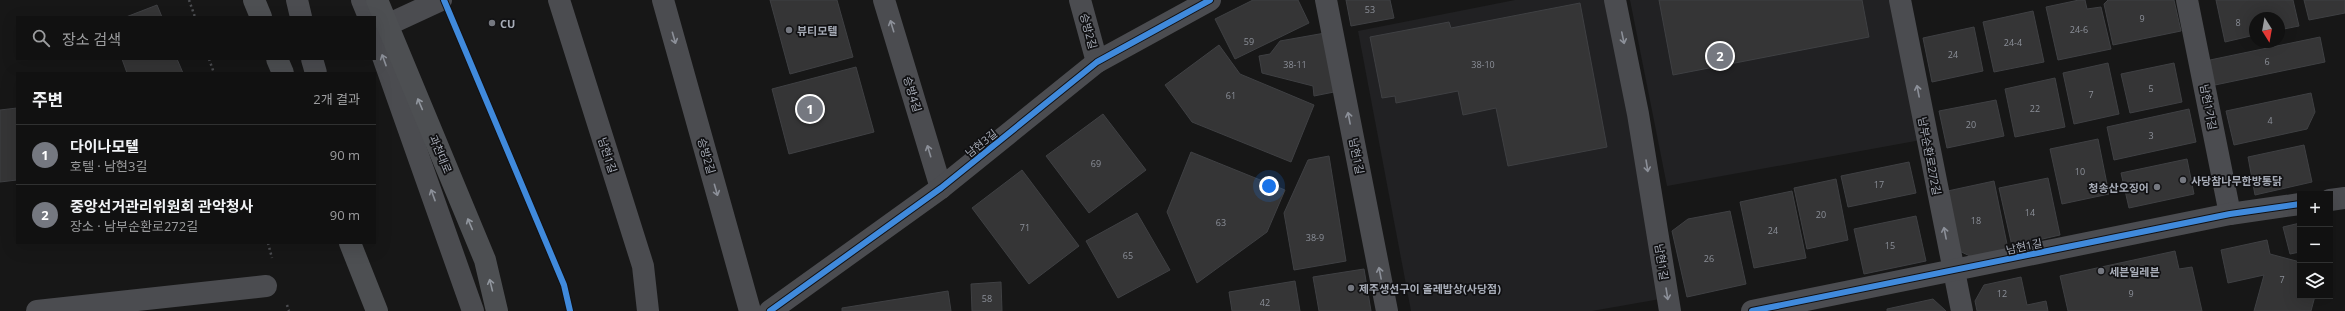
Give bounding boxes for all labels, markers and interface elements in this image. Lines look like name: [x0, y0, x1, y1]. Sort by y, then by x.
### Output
house number: 53: [1365, 3, 1375, 16]
street label: 승방2길: [1077, 11, 1101, 51]
house number: 9: [2139, 12, 2145, 25]
north arrow: [2249, 12, 2285, 48]
search box: [16, 16, 376, 60]
place label: CU: [500, 16, 515, 31]
house number: 8: [2235, 16, 2241, 29]
marker: CU: [487, 18, 497, 28]
one-way arrow: [888, 20, 895, 33]
place label: 뷰티모텔: [797, 23, 837, 38]
house number: 24-6: [2070, 23, 2088, 36]
marker: 뷰티모텔: [784, 25, 794, 35]
icon: search: [30, 27, 52, 49]
text: 장소 검색: [62, 29, 121, 49]
one-way arrow: [671, 31, 678, 44]
one-way arrow: [1619, 31, 1627, 44]
house number: 59: [1244, 35, 1254, 48]
house number: 24-4: [2004, 36, 2022, 49]
pin: 2: [1707, 41, 1733, 71]
house number: 24: [1948, 48, 1958, 61]
one-way arrow: [380, 54, 388, 66]
house number: 6: [2264, 55, 2270, 68]
house number: 38-11: [1283, 58, 1307, 71]
house number: 38-10: [1471, 58, 1495, 71]
street label: 승방4길: [900, 74, 926, 114]
house number: 5: [2148, 82, 2154, 95]
street label: 남현1가길: [2197, 83, 2221, 131]
one-way arrow: [1914, 85, 1922, 98]
text: 주변: [32, 88, 63, 111]
house number: 7: [2088, 88, 2094, 101]
house number: 61: [1226, 89, 1236, 102]
text: 2개 결과: [313, 90, 360, 108]
pin: 1: [797, 94, 823, 124]
one-way arrow: [415, 98, 423, 110]
house number: 22: [2030, 102, 2040, 115]
one-way arrow: [1345, 112, 1353, 125]
house number: 4: [2267, 114, 2273, 127]
street label: 남부순환로272길: [1915, 116, 1945, 196]
house number: 20: [1966, 118, 1976, 131]
street label: 남현3길: [962, 126, 1000, 160]
house number: 3: [2148, 129, 2154, 142]
street label: 과천대로: [426, 132, 456, 176]
street label: 남현1길: [595, 135, 621, 175]
text: 다이나모텔: [70, 136, 139, 156]
street label: 승방2길: [695, 136, 719, 176]
street label: 남현1길: [1346, 137, 1368, 175]
one-way arrow: [925, 145, 932, 158]
text: 1: [41, 146, 49, 164]
text: 90 m: [330, 146, 360, 164]
text: 호텔 · 남현3길: [70, 157, 147, 175]
house number: 69: [1091, 157, 1101, 170]
one-way arrow: [1643, 159, 1651, 172]
house number: 10: [2075, 165, 2085, 178]
place label: 사당참나무한방통닭: [2191, 173, 2282, 188]
marker: 사당참나무한방통닭: [2178, 175, 2188, 185]
your location: [1259, 176, 1279, 196]
house number: 17: [1874, 178, 1884, 191]
place label: 청송산오징어: [2088, 180, 2149, 195]
marker: 청송산오징어: [2152, 182, 2162, 192]
one-way arrow: [713, 183, 720, 196]
one-way arrow: [429, 189, 436, 202]
map controls: [2297, 191, 2333, 299]
button: +: [2297, 191, 2333, 227]
text: 중앙선거관리위원회 관악청사: [70, 196, 253, 216]
text: 2: [41, 206, 49, 224]
text: 90 m: [330, 206, 360, 224]
house number: 14: [2025, 206, 2035, 219]
house number: 20: [1816, 208, 1826, 221]
house number: 18: [1971, 214, 1981, 227]
house number: 63: [1216, 216, 1226, 229]
text: 장소 · 남부순환로272길: [70, 217, 198, 235]
one-way arrow: [465, 218, 473, 230]
house number: 71: [1020, 221, 1030, 234]
house number: 24: [1768, 224, 1778, 237]
one-way arrow: [1941, 227, 1949, 240]
button: −: [2297, 227, 2333, 263]
house number: 38-9: [1306, 231, 1324, 244]
street label: 남현1길: [2005, 235, 2043, 257]
house number: 15: [1885, 239, 1895, 252]
street label: 남현1길: [1652, 243, 1672, 281]
house number: 65: [1123, 249, 1133, 262]
house number: 26: [1704, 252, 1714, 265]
button: layers: [2297, 263, 2333, 299]
place label: 세븐일레븐: [2109, 264, 2160, 279]
marker: 세븐일레븐: [2096, 266, 2106, 276]
one-way arrow: [1375, 267, 1383, 280]
house number: 7: [2279, 273, 2285, 286]
one-way arrow: [487, 279, 494, 292]
place label: 제주생선구이 올레밥상(사당점): [1359, 281, 1501, 296]
marker: 제주생선구이 올레밥상(사당점): [1346, 283, 1356, 293]
one-way arrow: [1664, 287, 1672, 300]
house number: 12: [1997, 287, 2007, 300]
house number: 9: [2128, 287, 2134, 300]
house number: 58: [982, 292, 992, 305]
house number: 42: [1260, 296, 1270, 309]

